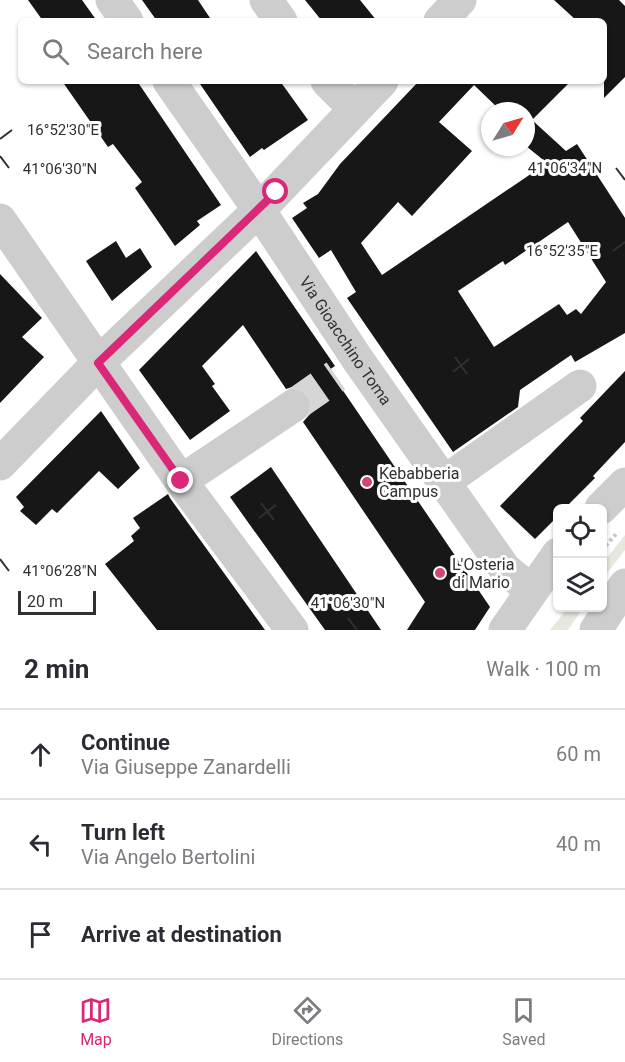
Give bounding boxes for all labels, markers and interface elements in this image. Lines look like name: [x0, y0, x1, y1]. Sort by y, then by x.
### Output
search box: [18, 18, 607, 84]
icon: search: [39, 35, 72, 68]
text: Search here: [87, 39, 203, 64]
north arrow: [481, 102, 535, 156]
text: 16°52'30"E: [27, 121, 100, 139]
text: 41°06'34"N: [528, 159, 602, 177]
text: 41°06'30"N: [23, 160, 97, 178]
route start: [262, 178, 288, 204]
text: 16°52'35"E: [526, 242, 599, 260]
street label: Via Gioacchino Toma: [295, 273, 396, 409]
place label: Kebabberia Campus: [379, 464, 459, 501]
route end: [167, 467, 193, 493]
marker: Kebabberia Campus: [360, 475, 374, 489]
map controls: [553, 504, 607, 612]
button: locate: [553, 504, 607, 558]
place label: L'Osteria di Mario: [452, 555, 514, 592]
button: layers: [553, 558, 607, 612]
text: 41°06'28"N: [23, 562, 97, 580]
marker: L'Osteria di Mario: [433, 566, 447, 580]
scale bar: [18, 588, 96, 616]
text: 20 m: [27, 592, 63, 611]
text: 41°06'30"N: [311, 594, 385, 612]
text: 2 min: [24, 654, 89, 684]
text: Walk · 100 m: [486, 657, 601, 681]
text: Continue: [81, 730, 170, 755]
icon: ahead: [24, 738, 57, 771]
text: 60 m: [556, 742, 601, 766]
text: Via Giuseppe Zanardelli: [81, 755, 291, 779]
text: Turn left: [81, 820, 165, 845]
icon: left: [24, 828, 57, 861]
text: 40 m: [556, 832, 601, 856]
text: Via Angelo Bertolini: [81, 845, 255, 869]
icon: arrive: [24, 918, 57, 951]
text: Arrive at destination: [81, 922, 282, 947]
tab: Map: [79, 994, 112, 1049]
tab: Directions: [271, 994, 343, 1049]
tab: Saved: [502, 994, 546, 1049]

